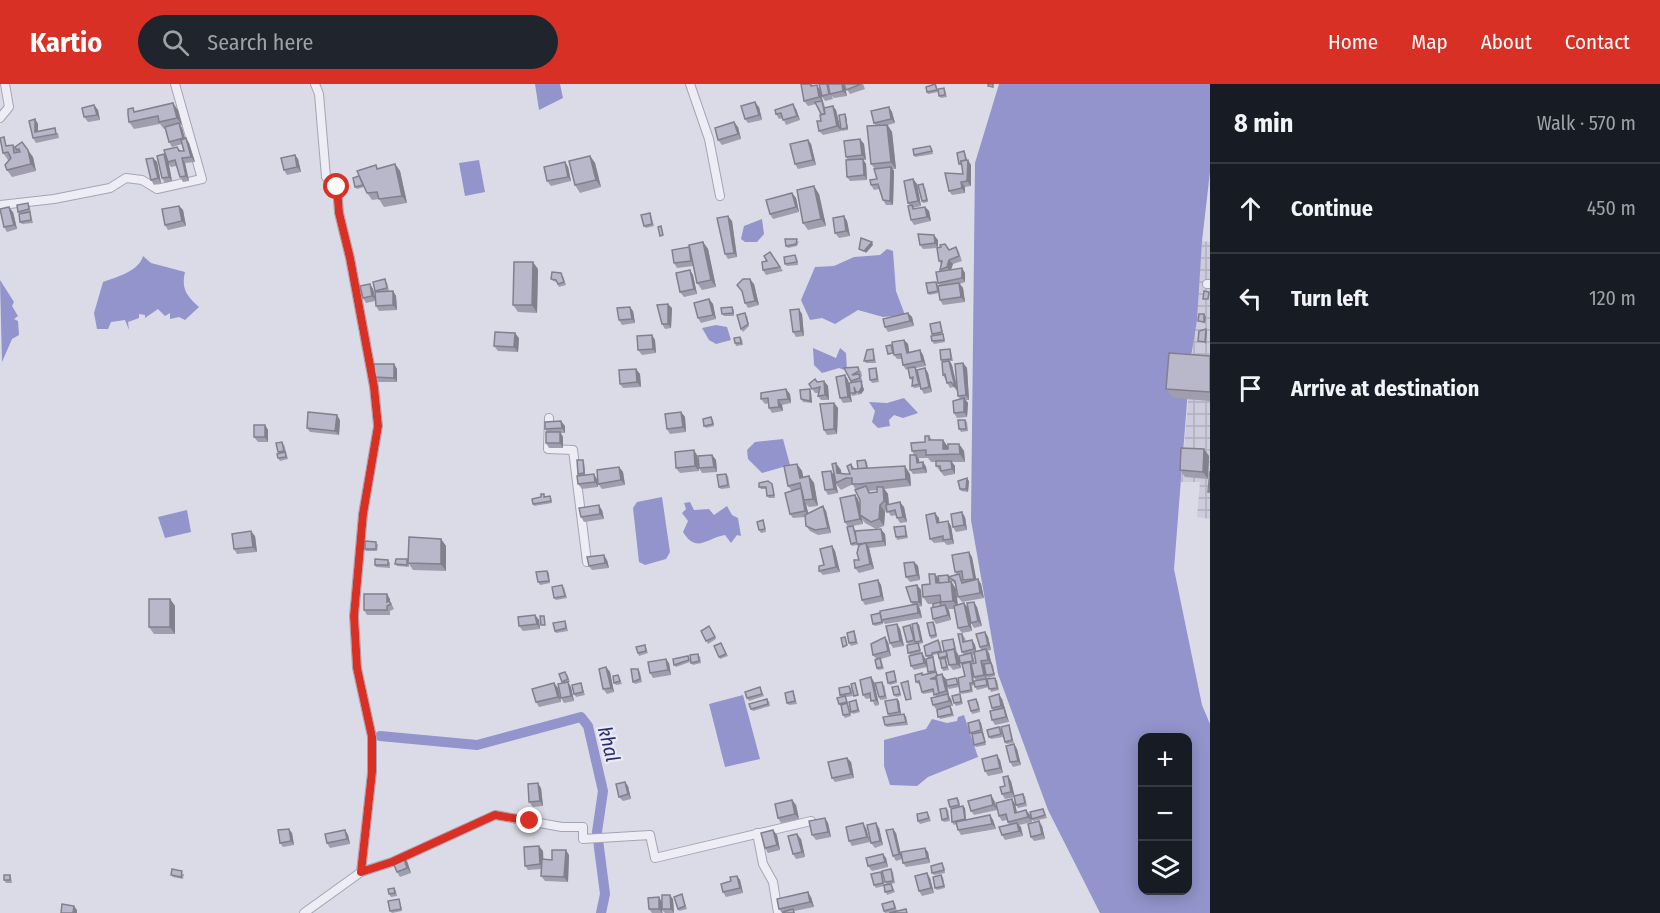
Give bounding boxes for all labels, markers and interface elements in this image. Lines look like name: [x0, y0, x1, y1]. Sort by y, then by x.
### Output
search box: [138, 15, 558, 69]
text: Kartio: [30, 26, 102, 59]
icon: search: [159, 26, 192, 59]
text: Search here: [207, 29, 313, 56]
text: Home: [1328, 29, 1378, 55]
text: Map: [1411, 29, 1448, 55]
text: About: [1481, 29, 1532, 55]
text: Contact: [1565, 29, 1630, 55]
text: 8 min: [1234, 108, 1293, 139]
text: Walk · 570 m: [1537, 111, 1636, 135]
route start: [323, 173, 349, 199]
icon: ahead: [1234, 192, 1267, 225]
text: Continue: [1291, 195, 1373, 222]
text: 450 m: [1587, 196, 1636, 220]
icon: left: [1234, 282, 1267, 315]
text: Turn left: [1291, 285, 1369, 312]
text: 120 m: [1589, 286, 1636, 310]
icon: arrive: [1234, 372, 1267, 405]
text: Arrive at destination: [1291, 375, 1479, 402]
water label: khal: [593, 724, 625, 764]
map controls: [1138, 733, 1192, 895]
button: +: [1138, 733, 1192, 787]
button: −: [1138, 787, 1192, 841]
route end: [516, 807, 542, 833]
button: layers: [1138, 841, 1192, 895]

